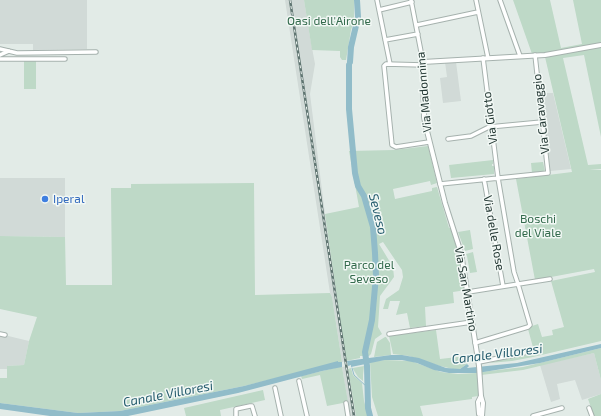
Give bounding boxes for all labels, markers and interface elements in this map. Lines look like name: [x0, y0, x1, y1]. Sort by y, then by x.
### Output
park label: Oasi dell'Airone: [287, 14, 371, 28]
street label: Via Madonnina: [413, 51, 435, 133]
street label: Via Caravaggio: [530, 73, 552, 155]
street label: Via Giotto: [480, 91, 500, 145]
place label: Iperal: [53, 192, 85, 206]
water label: Seveso: [365, 192, 391, 236]
marker: Iperal: [40, 194, 50, 204]
street label: Via delle Rose: [480, 194, 508, 272]
park label: Boschi del Viale: [515, 212, 561, 240]
street label: Via San Martino: [451, 246, 481, 332]
park label: Parco del Seveso: [344, 258, 394, 286]
water label: Canale Villoresi: [451, 341, 543, 367]
water label: Canale Villoresi: [122, 378, 214, 410]

